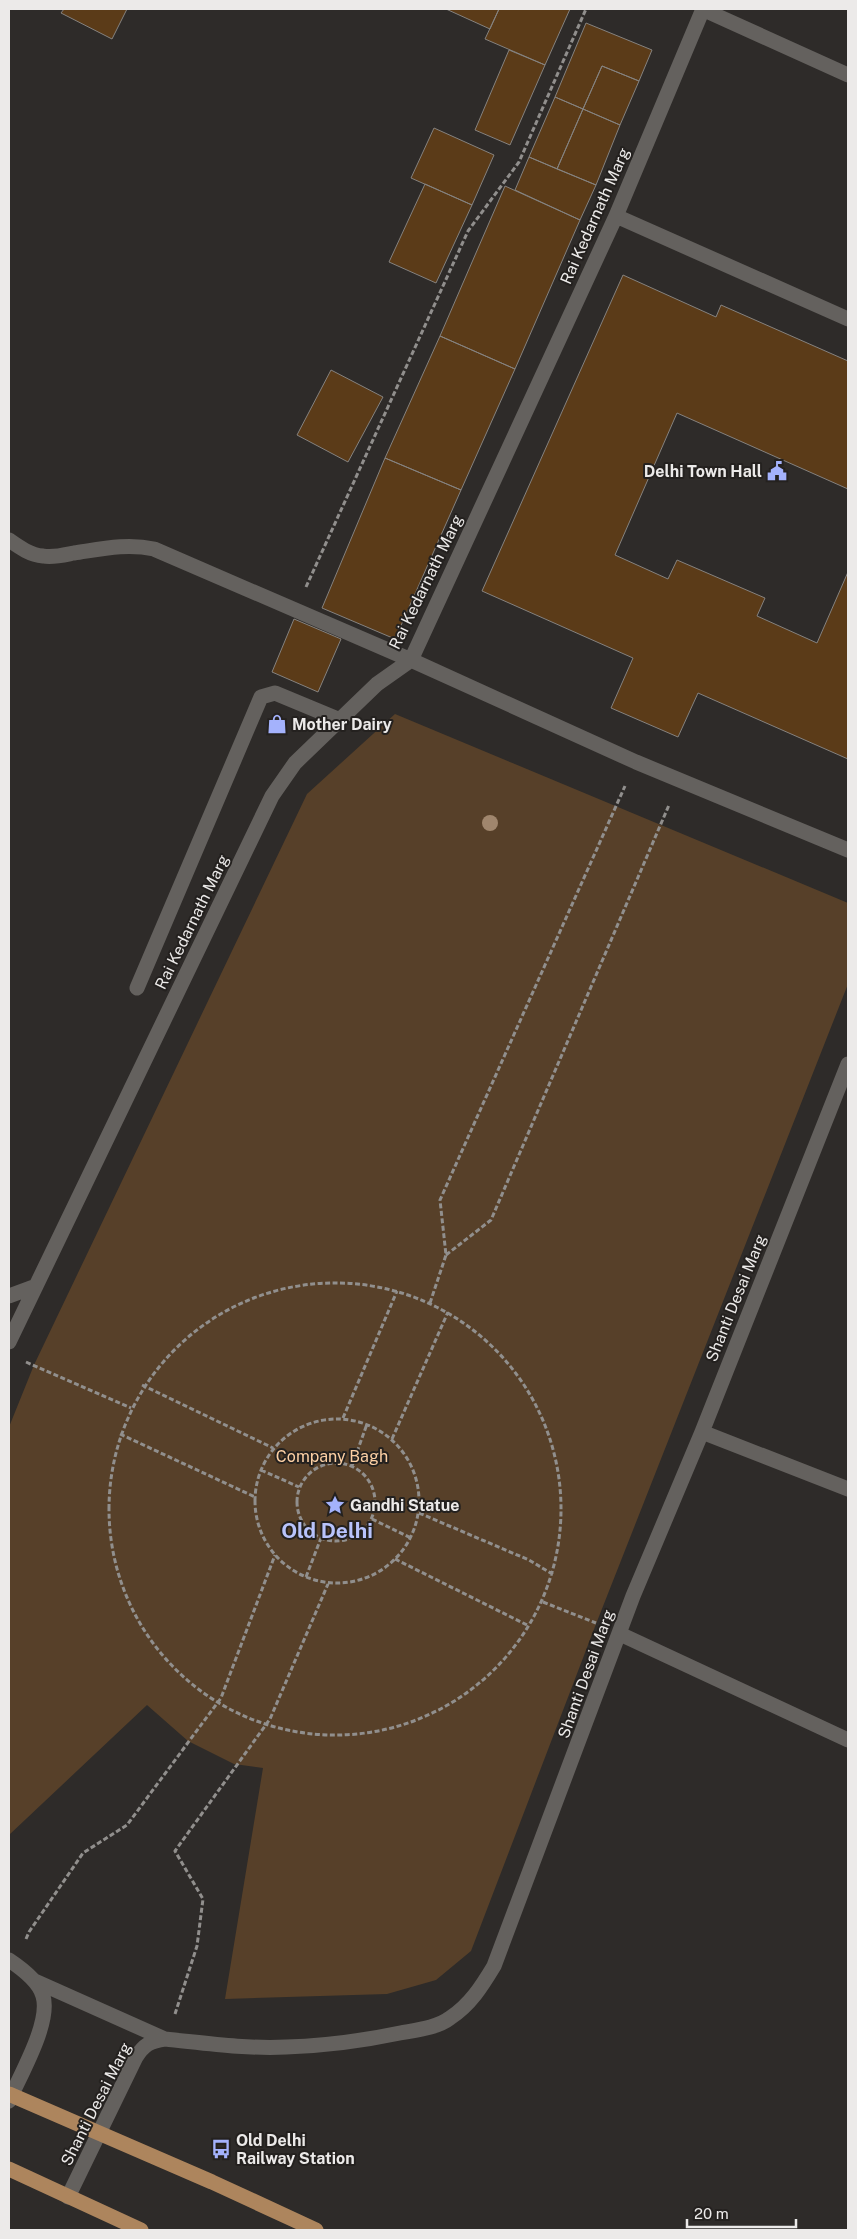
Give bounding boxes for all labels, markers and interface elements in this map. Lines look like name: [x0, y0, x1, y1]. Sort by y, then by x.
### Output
street label: Rai Kedarnath Marg: [556, 145, 634, 287]
public building icon: Delhi Town Hall: [766, 460, 788, 482]
place label: Delhi Town Hall: [644, 462, 762, 481]
street label: Rai Kedarnath Marg: [385, 512, 467, 652]
shop icon: Mother Dairy: [266, 713, 288, 735]
place label: Mother Dairy: [292, 715, 392, 734]
street label: Rai Kedarnath Marg: [151, 852, 233, 992]
street label: Shanti Desai Marg: [702, 1232, 770, 1364]
park label: Company Bagh: [276, 1447, 388, 1466]
place icon: Gandhi Statue: [324, 1494, 346, 1516]
place label: Gandhi Statue: [350, 1496, 459, 1515]
district label: Old Delhi: [281, 1518, 373, 1543]
street label: Shanti Desai Marg: [554, 1607, 618, 1741]
street label: Shanti Desai Marg: [57, 2039, 135, 2169]
place label: Old Delhi Railway Station: [236, 2131, 355, 2168]
bus stop icon: Old Delhi Railway Station: [210, 2138, 232, 2160]
scale bar: [687, 2196, 796, 2228]
text: 20 m: [694, 2205, 729, 2222]

